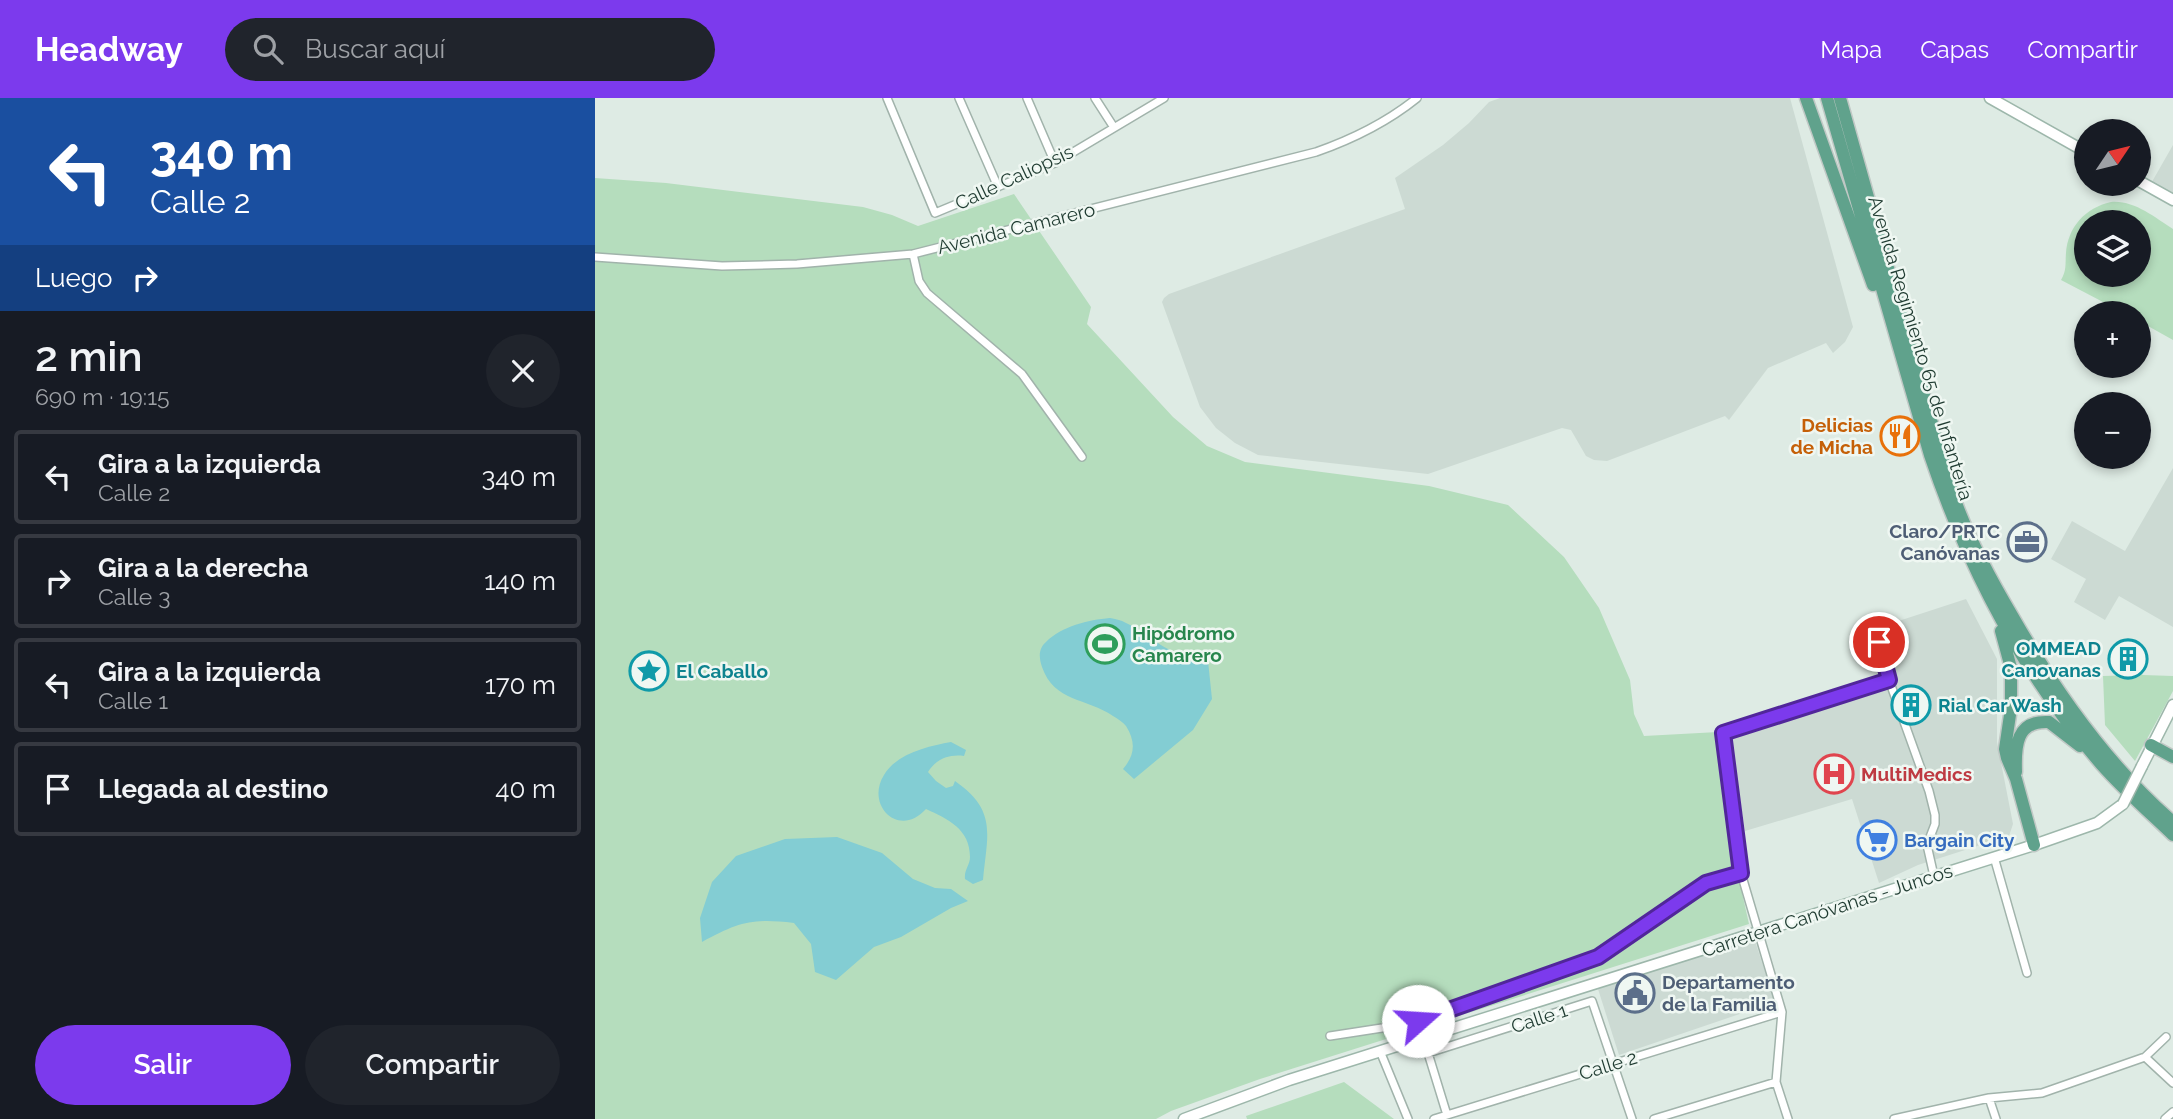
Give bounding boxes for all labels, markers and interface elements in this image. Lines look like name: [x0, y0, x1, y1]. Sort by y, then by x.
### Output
search box: [225, 18, 715, 81]
text: Headway: [35, 30, 183, 69]
icon: search: [249, 30, 287, 68]
text: Buscar aquí: [305, 34, 445, 64]
text: Mapa: [1820, 35, 1882, 64]
text: Capas: [1920, 35, 1989, 64]
text: Compartir: [2027, 35, 2138, 64]
north arrow: [2074, 119, 2151, 196]
map controls: [2074, 119, 2151, 469]
text: 340 m: [150, 124, 293, 181]
icon: left: [35, 126, 126, 217]
street label: Calle Caliopsis: [951, 140, 1077, 214]
text: Calle 2: [150, 183, 250, 220]
street label: Avenida Regimiento 65 de Infantería: [1864, 193, 1978, 503]
street label: Avenida Camarero: [935, 198, 1097, 258]
button: layers: [2074, 210, 2151, 287]
icon: right: [126, 259, 164, 297]
text: Luego: [35, 263, 112, 293]
button: +: [2074, 301, 2151, 378]
text: 2 min: [35, 332, 143, 381]
button: close: [486, 334, 560, 408]
text: 690 m · 19:15: [35, 383, 170, 410]
button: −: [2074, 392, 2151, 469]
place label: Delicias de Micha: [1790, 414, 1873, 458]
restaurant icon: Delicias de Micha: [1879, 415, 1921, 457]
text: Gira a la izquierda: [98, 449, 321, 479]
icon: left: [39, 458, 77, 496]
text: 340 m: [481, 462, 556, 492]
text: Calle 2: [98, 479, 170, 506]
place label: Claro/PRTC Canóvanas: [1889, 520, 2000, 564]
office icon: Claro/PRTC Canóvanas: [2006, 521, 2048, 563]
text: Gira a la derecha: [98, 553, 308, 583]
icon: right: [39, 562, 77, 600]
text: 140 m: [484, 566, 556, 596]
text: Calle 3: [98, 583, 170, 610]
pin: [1849, 612, 1909, 672]
place label: Hipódromo Camarero: [1132, 622, 1235, 666]
sports icon: Hipódromo Camarero: [1084, 623, 1126, 665]
icon: arrive: [1860, 623, 1898, 661]
place label: OMMEAD Canovanas: [2002, 637, 2101, 681]
building icon: OMMEAD Canovanas: [2107, 638, 2149, 680]
place icon: El Caballo: [628, 650, 670, 692]
text: Gira a la izquierda: [98, 657, 321, 687]
place label: El Caballo: [676, 660, 768, 682]
icon: left: [39, 666, 77, 704]
text: 170 m: [485, 670, 556, 700]
building icon: Rial Car Wash: [1890, 684, 1932, 726]
text: Calle 1: [98, 687, 168, 714]
place label: Rial Car Wash: [1938, 694, 2062, 716]
hospital icon: MultiMedics: [1813, 753, 1855, 795]
place label: MultiMedics: [1861, 763, 1972, 785]
icon: arrive: [39, 770, 77, 808]
text: Llegada al destino: [98, 774, 328, 804]
text: 40 m: [495, 774, 556, 804]
supermarket icon: Bargain City: [1856, 819, 1898, 861]
place label: Bargain City: [1904, 829, 2015, 851]
street label: Carretera Canóvanas - Juncos: [1699, 859, 1955, 961]
place label: Departamento de la Familia: [1662, 971, 1795, 1015]
public building icon: Departamento de la Familia: [1614, 972, 1656, 1014]
position arrow: [1381, 984, 1455, 1058]
street label: Calle 1: [1508, 999, 1570, 1037]
button: Salir: [35, 1025, 291, 1105]
button: Compartir: [305, 1025, 560, 1105]
street label: Calle 2: [1576, 1046, 1640, 1084]

